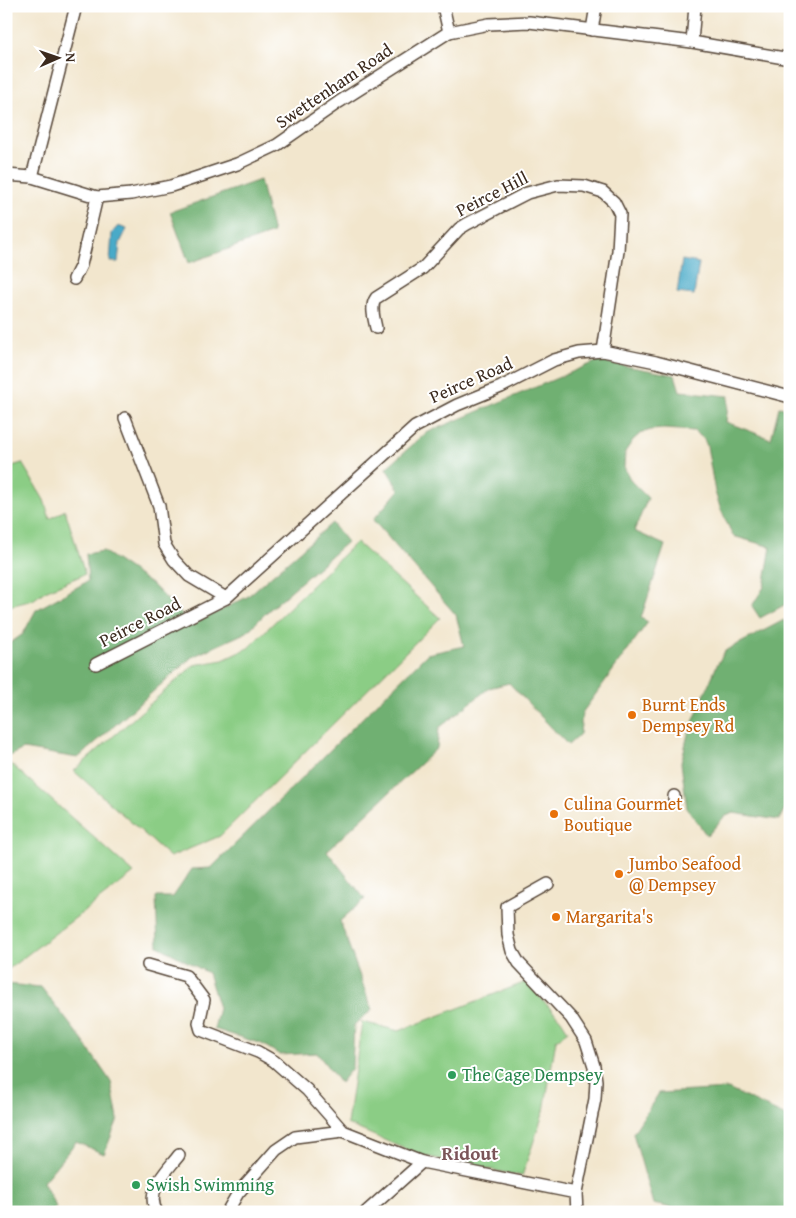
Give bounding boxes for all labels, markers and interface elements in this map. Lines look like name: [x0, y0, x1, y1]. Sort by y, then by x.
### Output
north arrow: [32, 32, 82, 82]
street label: Swettenham Road: [270, 36, 398, 135]
text: N: [61, 53, 81, 63]
street label: Peirce Hill: [451, 164, 533, 223]
street label: Peirce Road: [425, 349, 517, 410]
street label: Peirce Road: [94, 589, 186, 654]
place label: Burnt Ends Dempsey Rd: [642, 691, 735, 739]
marker: Burnt Ends Dempsey Rd: [626, 709, 638, 721]
place label: Culina Gourmet Boutique: [564, 790, 683, 838]
marker: Culina Gourmet Boutique: [548, 808, 560, 820]
place label: Jumbo Seafood @ Dempsey: [627, 850, 741, 898]
marker: Jumbo Seafood @ Dempsey: [613, 868, 625, 880]
place label: Margarita's: [566, 903, 653, 930]
marker: Margarita's: [550, 911, 562, 923]
place label: The Cage Dempsey: [462, 1061, 603, 1088]
marker: The Cage Dempsey: [446, 1069, 458, 1081]
district label: Ridout: [442, 1139, 499, 1167]
place label: Swish Swimming: [146, 1171, 274, 1198]
marker: Swish Swimming: [130, 1179, 142, 1191]

